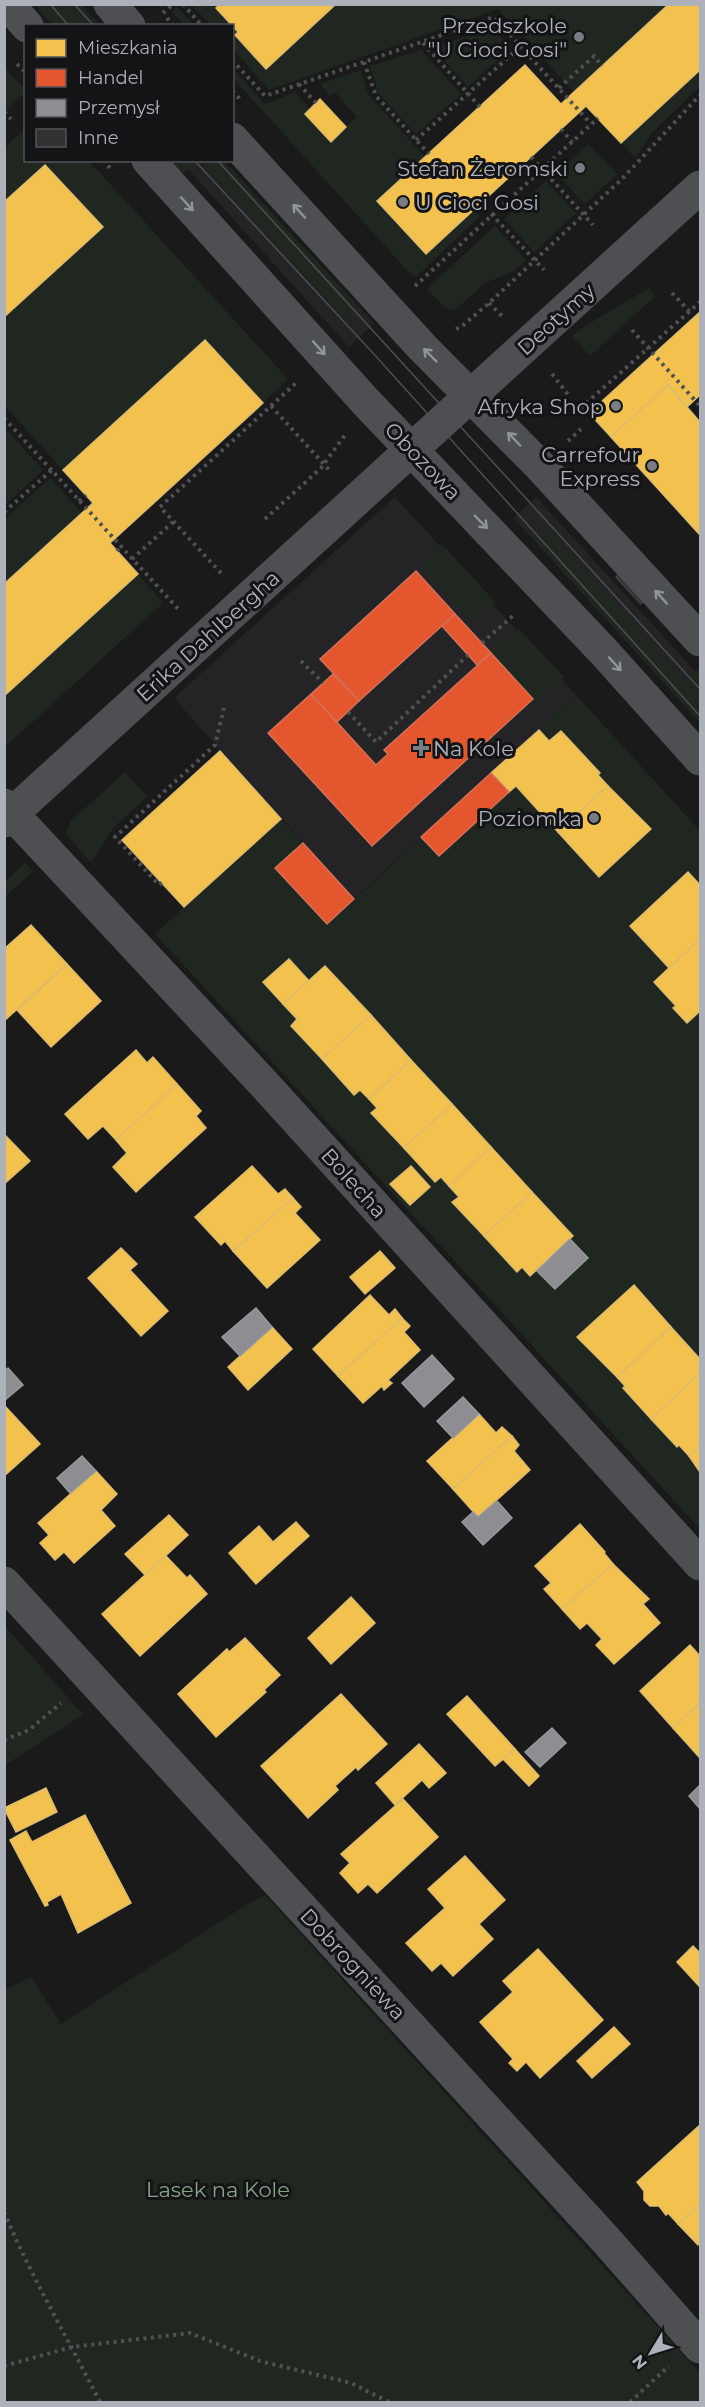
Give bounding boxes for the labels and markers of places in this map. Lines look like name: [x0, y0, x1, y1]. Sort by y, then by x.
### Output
place label: Przedszkole "U Cioci Gosi": [427, 13, 567, 62]
marker: Przedszkole "U Cioci Gosi": [572, 30, 586, 44]
place label: Stefan Żeromski: [397, 156, 568, 181]
marker: Stefan Żeromski: [573, 161, 587, 175]
place label: U Cioci Gosi: [415, 190, 539, 215]
marker: U Cioci Gosi: [396, 195, 410, 209]
place label: Afryka Shop: [477, 394, 604, 419]
marker: Afryka Shop: [609, 399, 623, 413]
place label: Carrefour Express: [541, 442, 640, 491]
marker: Carrefour Express: [645, 459, 659, 473]
place label: Na Kole: [433, 736, 514, 761]
marker: Na Kole: [414, 741, 428, 755]
place label: Poziomka: [478, 806, 582, 831]
marker: Poziomka: [587, 811, 601, 825]

